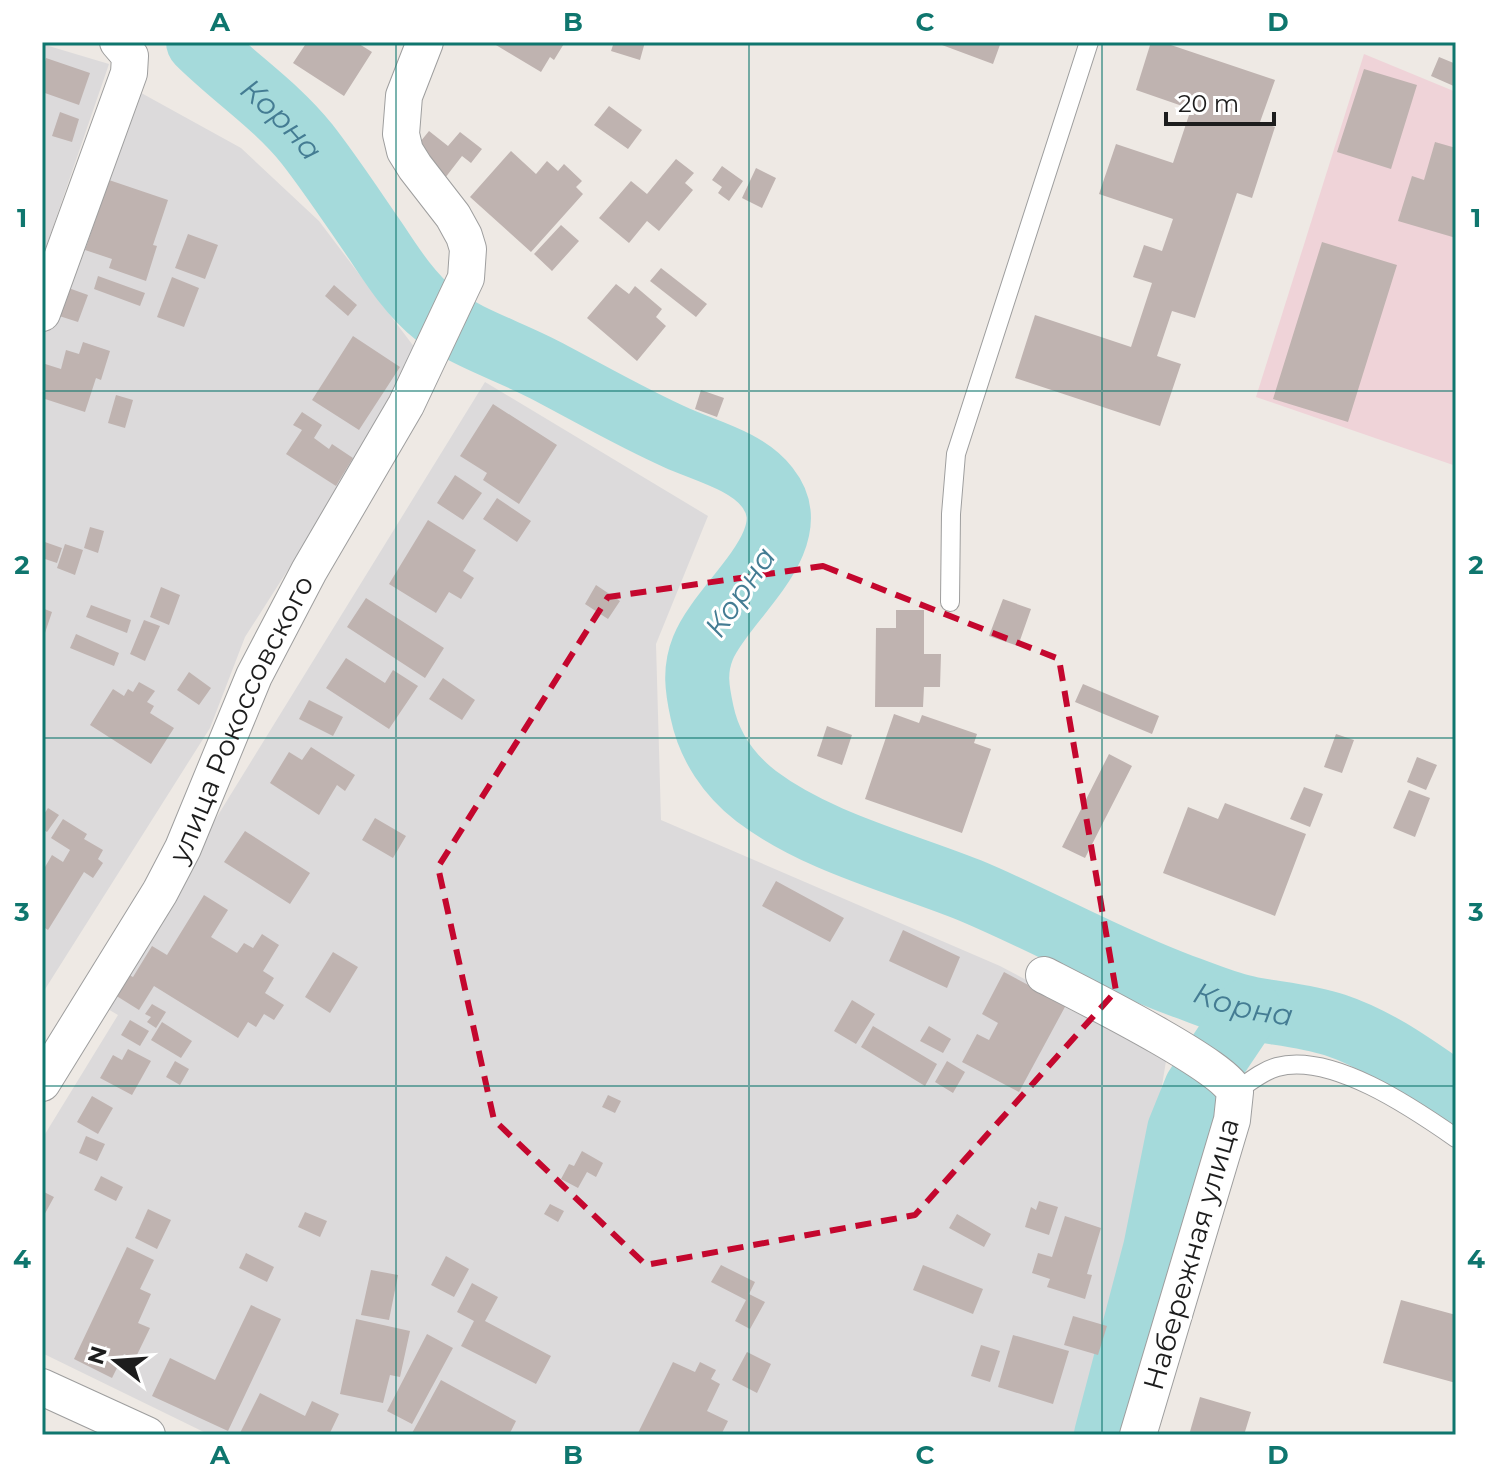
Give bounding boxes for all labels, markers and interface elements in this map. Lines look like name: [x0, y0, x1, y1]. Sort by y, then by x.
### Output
text: A: [209, 6, 231, 38]
text: B: [563, 6, 583, 38]
text: C: [916, 6, 935, 38]
text: D: [1267, 6, 1289, 38]
water label: Корна: [233, 70, 331, 167]
scale bar: [1166, 76, 1274, 126]
text: 20 m: [1178, 89, 1239, 118]
text: 1: [17, 202, 27, 234]
text: 1: [1471, 202, 1481, 234]
water label: Корна: [696, 540, 784, 644]
text: 2: [14, 549, 30, 581]
text: 2: [1468, 549, 1484, 581]
street label: улица Рокоссовского: [161, 569, 321, 869]
text: 3: [13, 896, 30, 928]
text: 3: [1467, 896, 1484, 928]
water label: Корна: [1189, 974, 1296, 1034]
street label: Набережная улица: [1136, 1114, 1246, 1394]
text: 4: [13, 1243, 31, 1275]
text: 4: [1467, 1243, 1485, 1275]
north arrow: [76, 1321, 156, 1401]
text: N: [82, 1343, 113, 1368]
text: A: [209, 1439, 231, 1471]
text: B: [563, 1439, 583, 1471]
text: C: [916, 1439, 935, 1471]
text: D: [1267, 1439, 1289, 1471]

